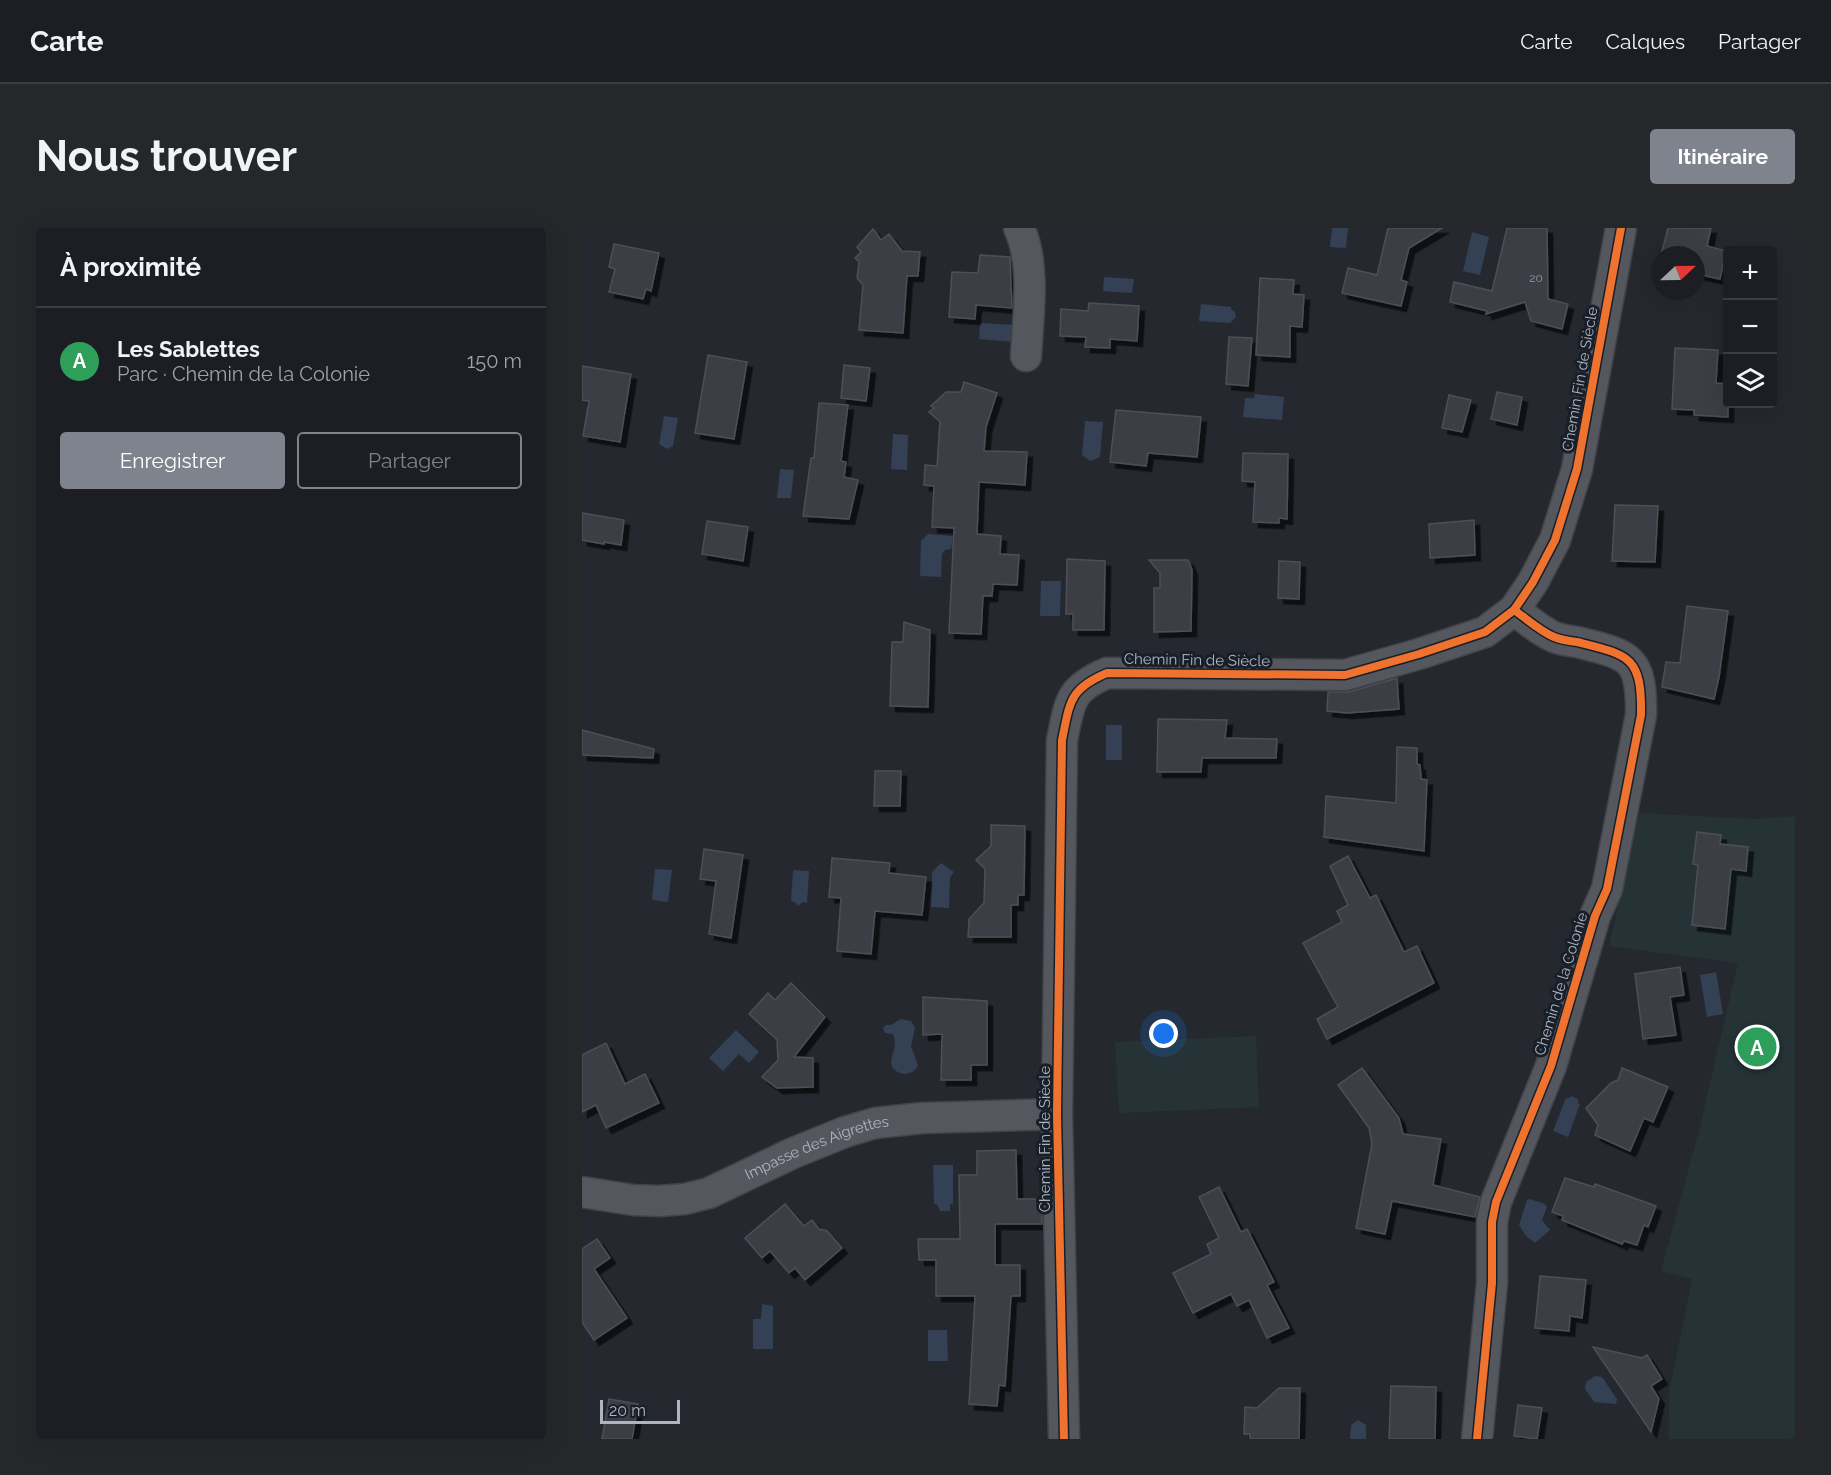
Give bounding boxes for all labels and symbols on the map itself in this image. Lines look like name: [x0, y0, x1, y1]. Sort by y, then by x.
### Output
north arrow: [1651, 246, 1705, 300]
house number: 20: [1529, 271, 1543, 285]
street label: Chemin Fin de Siècle: [1558, 305, 1602, 453]
street label: Chemin Fin de Siècle: [1124, 650, 1271, 670]
street label: Chemin de la Colonie: [1531, 910, 1591, 1058]
your location: [1149, 1019, 1178, 1048]
pin: A: [1738, 1024, 1776, 1070]
street label: Chemin Fin de Siècle: [1036, 1066, 1054, 1212]
street label: Impasse des Aigrettes: [742, 1113, 890, 1184]
scale bar: [600, 1397, 680, 1424]

